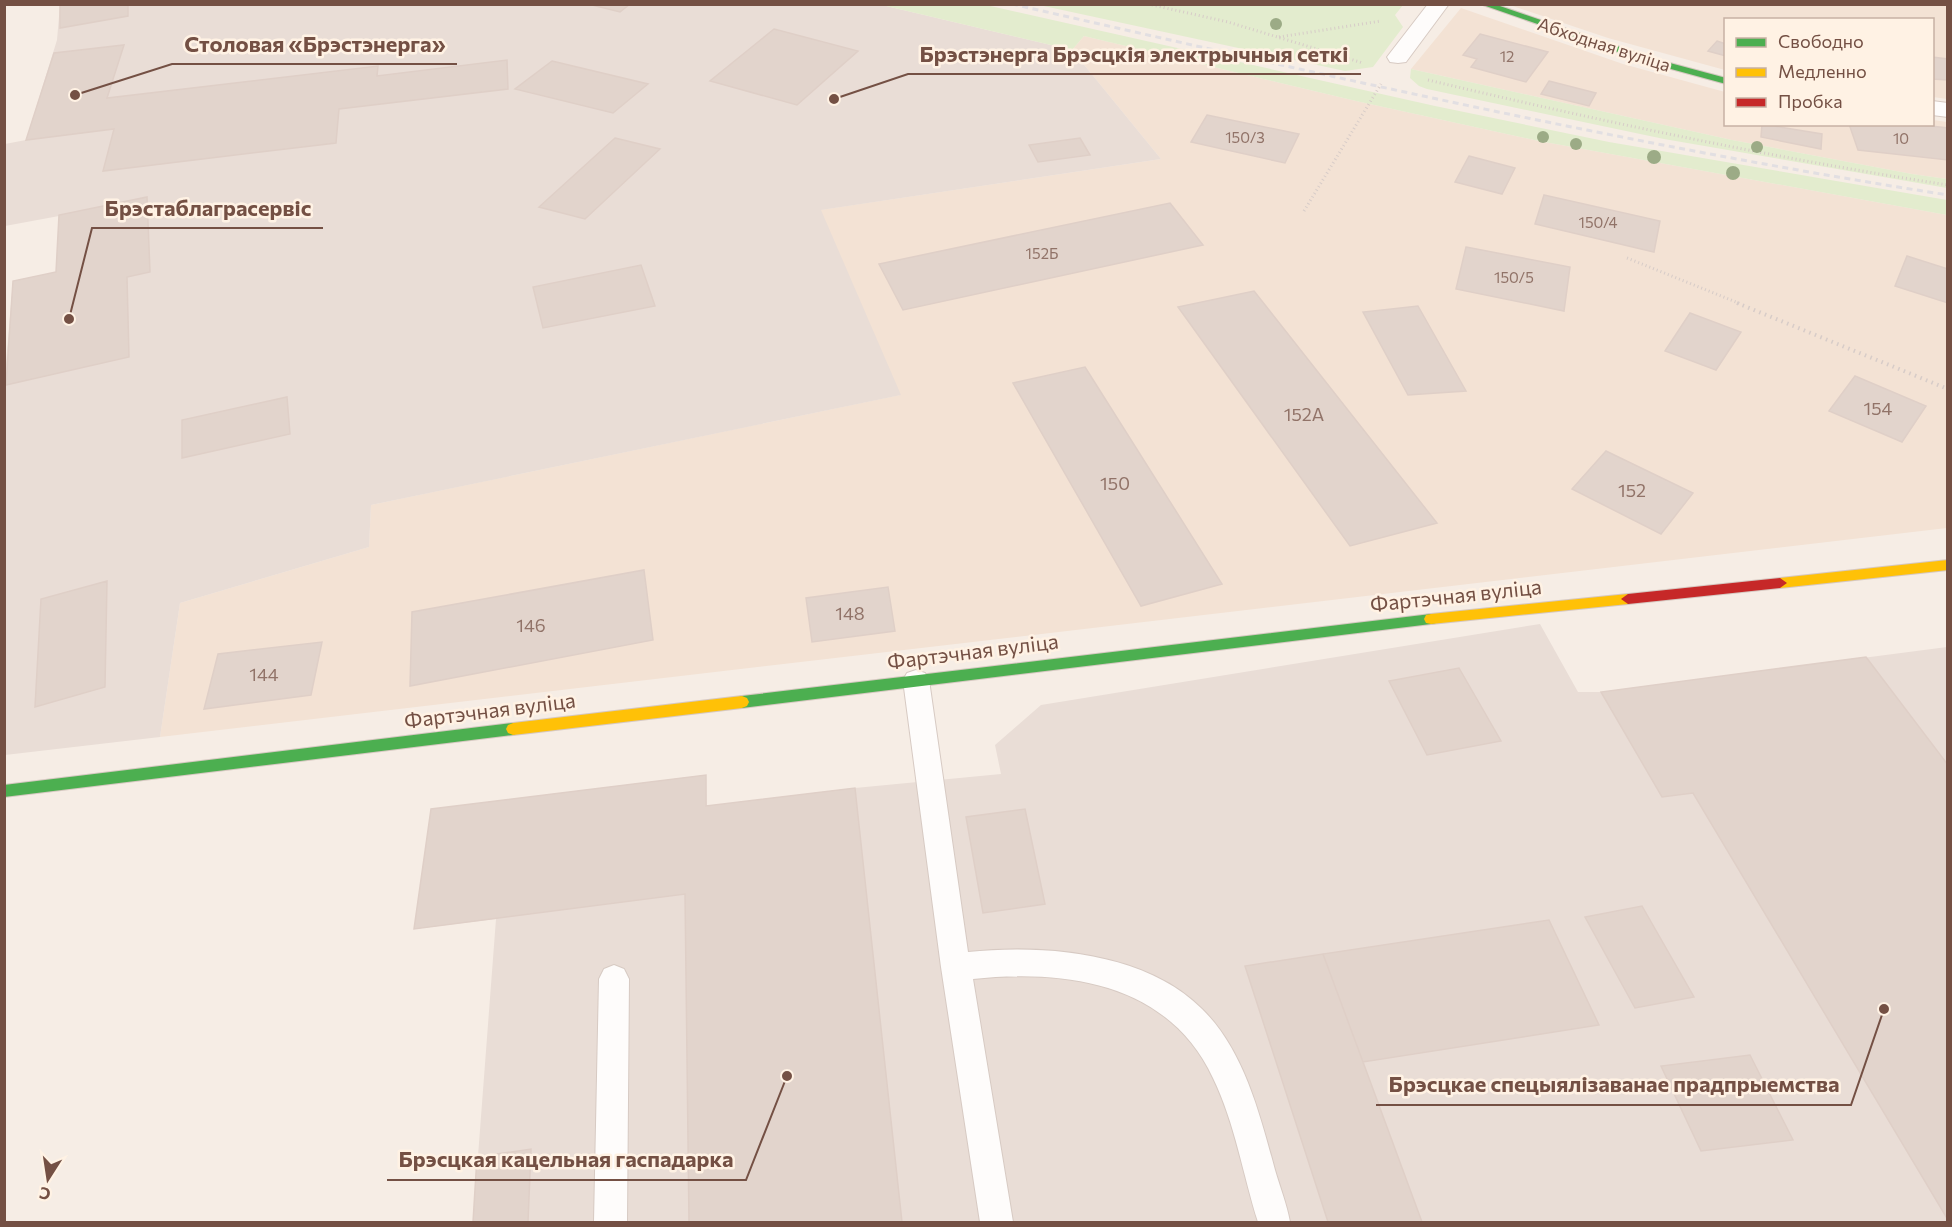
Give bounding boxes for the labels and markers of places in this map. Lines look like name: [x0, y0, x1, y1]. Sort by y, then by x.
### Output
callout: Столовая «Брэстэнерга»: [172, 24, 457, 64]
callout: Брэстэнерга Брэсцкія электрычныя сеткі: [908, 34, 1361, 74]
callout: Брэстаблаграсервіс: [92, 188, 323, 228]
callout: Брэсцкае спецыялізаванае прадпрыемства: [1376, 1065, 1851, 1105]
callout: Брэсцкая кацельная гаспадарка: [387, 1140, 746, 1180]

